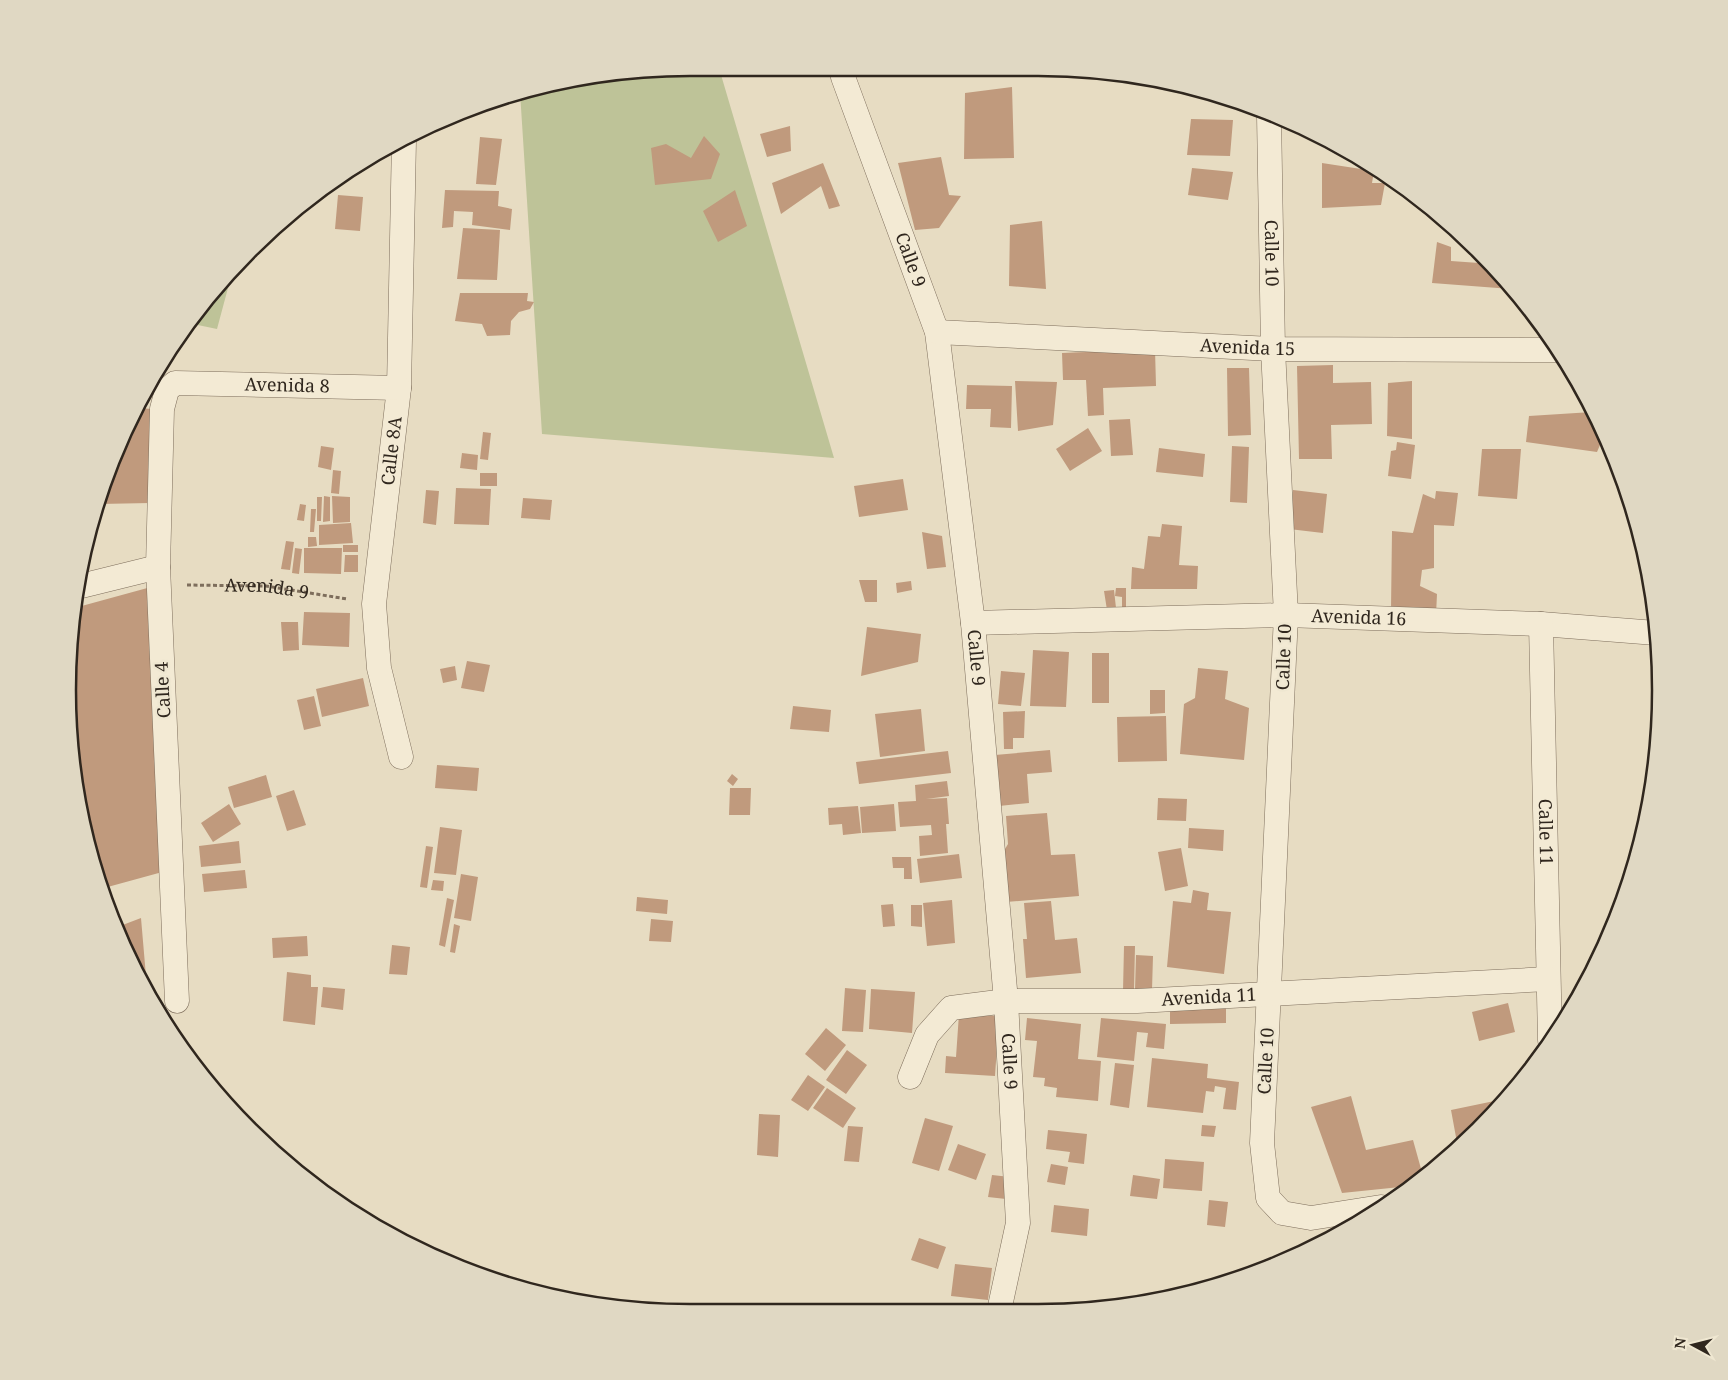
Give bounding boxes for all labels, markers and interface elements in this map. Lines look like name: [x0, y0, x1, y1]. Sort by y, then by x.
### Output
street label: Calle 10: [1260, 219, 1285, 287]
street label: Calle 9: [890, 229, 932, 290]
street label: Avenida 15: [1200, 332, 1295, 360]
street label: Avenida 8: [244, 372, 330, 397]
street label: Calle 8A: [375, 415, 407, 487]
street label: Avenida 9: [224, 572, 311, 604]
street label: Avenida 16: [1311, 603, 1407, 630]
street label: Calle 10: [1270, 623, 1296, 691]
street label: Calle 9: [963, 628, 991, 687]
street label: Calle 4: [149, 661, 175, 719]
street label: Calle 11: [1534, 798, 1559, 866]
street label: Avenida 11: [1161, 982, 1257, 1011]
street label: Calle 10: [1251, 1027, 1279, 1095]
street label: Calle 9: [997, 1032, 1024, 1090]
north arrow: [1668, 1320, 1718, 1370]
text: N: [1669, 1337, 1690, 1350]

